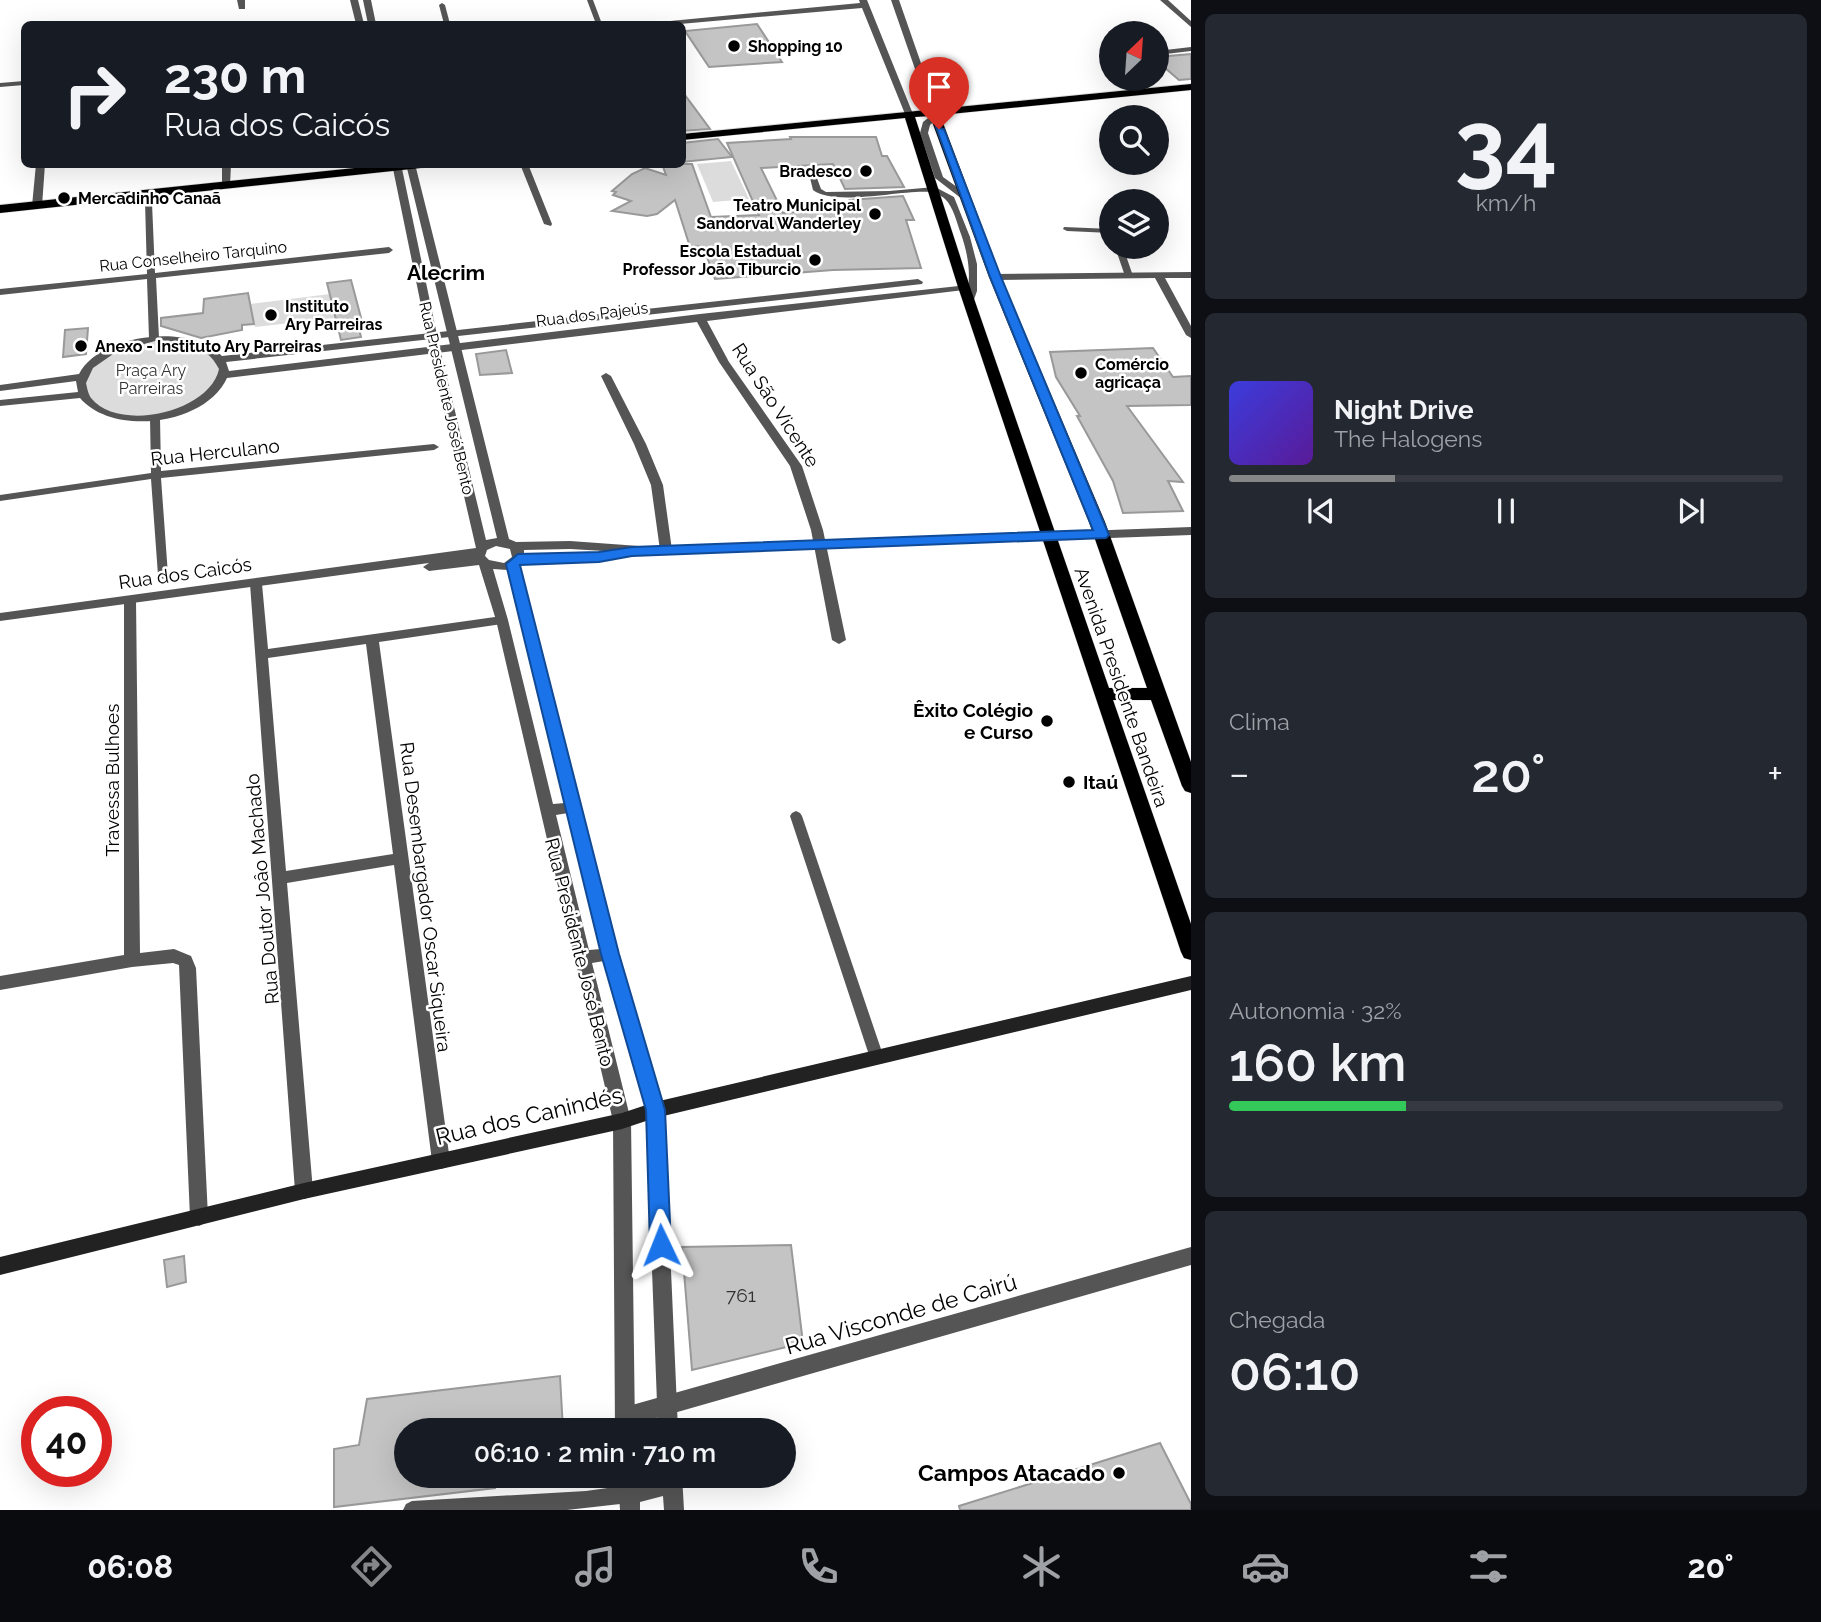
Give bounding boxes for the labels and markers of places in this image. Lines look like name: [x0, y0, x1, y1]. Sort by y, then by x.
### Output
place label: Shopping 10: [748, 37, 843, 56]
marker: Shopping 10: [726, 38, 742, 54]
pin: [909, 57, 969, 129]
place label: Bradesco: [779, 162, 852, 181]
marker: Bradesco: [858, 163, 874, 179]
place label: Mercadinho Canaã: [78, 189, 221, 208]
marker: Mercadinho Canaã: [56, 190, 72, 206]
place label: Teatro Municipal Sandorval Wanderley: [696, 196, 862, 233]
marker: Teatro Municipal Sandorval Wanderley: [867, 206, 883, 222]
place label: Escola Estadual Professor João Tiburcio: [623, 242, 802, 279]
marker: Escola Estadual Professor João Tiburcio: [807, 252, 823, 268]
place label: Instituto Ary Parreiras: [285, 297, 382, 334]
marker: Instituto Ary Parreiras: [263, 307, 279, 323]
place label: Anexo - Instituto Ary Parreiras: [95, 337, 322, 356]
marker: Anexo - Instituto Ary Parreiras: [73, 338, 89, 354]
place label: Comércio agricaça: [1095, 355, 1169, 392]
marker: Comércio agricaça: [1073, 365, 1089, 381]
place label: Êxito Colégio e Curso: [913, 699, 1033, 743]
marker: Êxito Colégio e Curso: [1039, 713, 1055, 729]
place label: Itaú: [1083, 771, 1118, 793]
marker: Itaú: [1061, 774, 1077, 790]
place label: Campos Atacado: [918, 1459, 1105, 1486]
marker: Campos Atacado: [1111, 1465, 1127, 1481]

